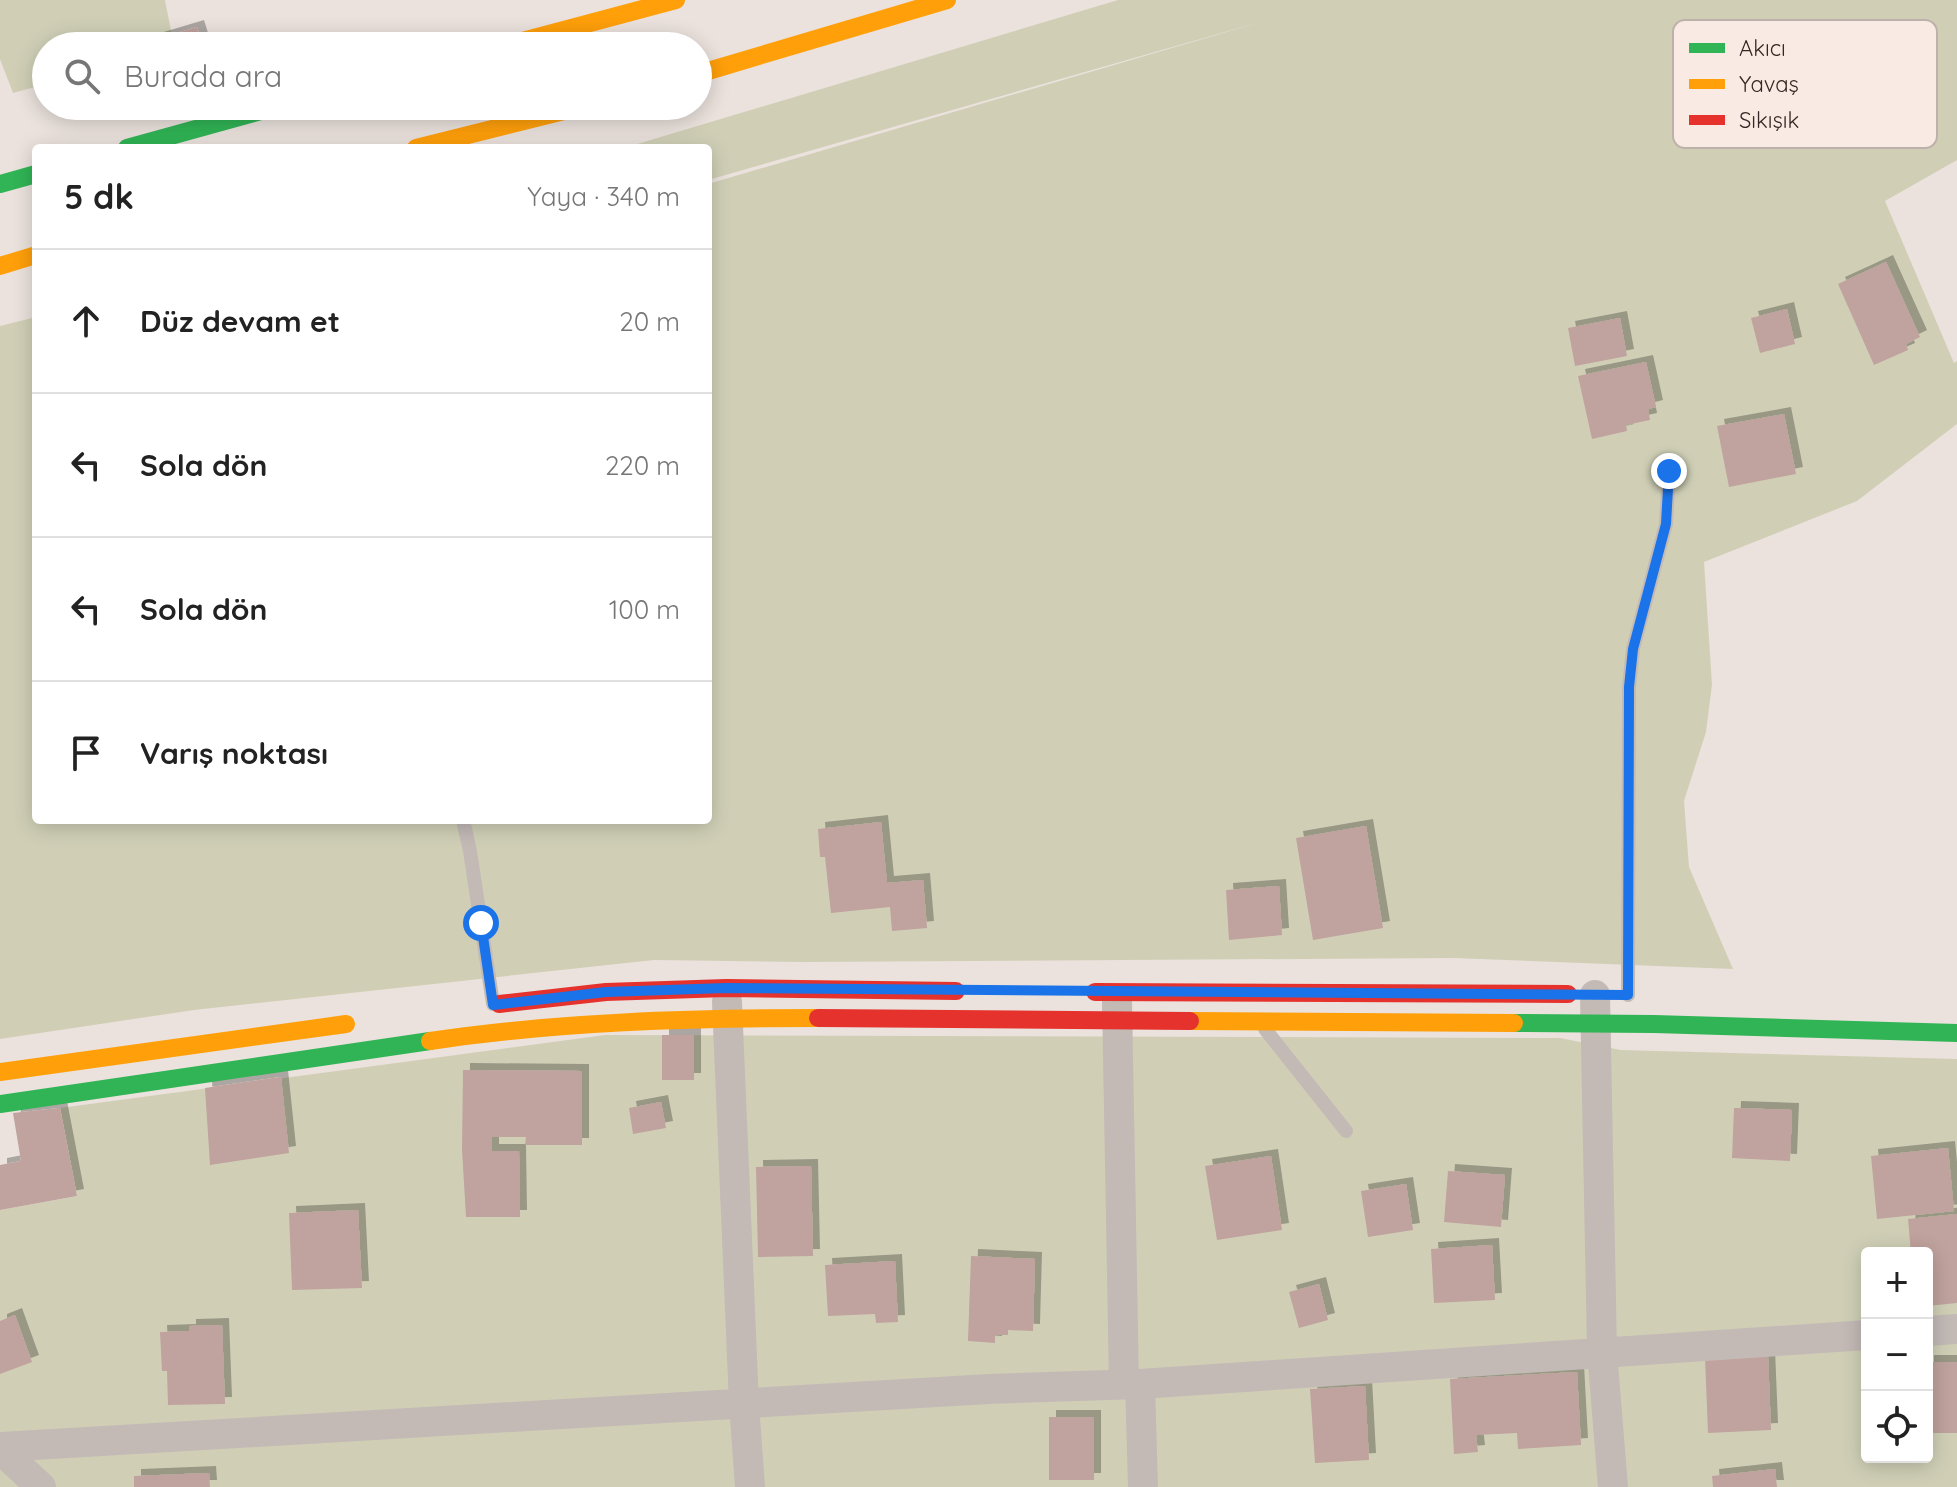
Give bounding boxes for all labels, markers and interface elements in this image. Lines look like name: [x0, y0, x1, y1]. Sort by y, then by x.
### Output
legend: [1673, 20, 1937, 148]
search box: [32, 32, 712, 120]
text: Akıcı: [1739, 34, 1786, 62]
icon: search: [60, 54, 104, 98]
text: Burada ara: [124, 57, 282, 95]
text: Yavaş: [1739, 70, 1799, 98]
text: Sıkışık: [1739, 106, 1799, 134]
text: 5 dk: [64, 175, 134, 218]
text: Yaya · 340 m: [527, 180, 680, 213]
icon: ahead: [64, 299, 108, 343]
text: Düz devam et: [140, 302, 340, 340]
text: 20 m: [619, 305, 680, 338]
icon: left: [64, 443, 108, 487]
text: Sola dön: [140, 446, 267, 484]
text: 220 m: [605, 449, 680, 482]
route end: [1651, 453, 1687, 489]
icon: left: [64, 587, 108, 631]
text: Sola dön: [140, 590, 267, 628]
text: 100 m: [609, 593, 680, 626]
icon: arrive: [64, 731, 108, 775]
text: Varış noktası: [140, 734, 328, 772]
route start: [463, 905, 499, 941]
map controls: [1861, 1247, 1933, 1463]
button: +: [1861, 1247, 1933, 1319]
button: −: [1861, 1319, 1933, 1391]
button: locate: [1861, 1391, 1933, 1463]

